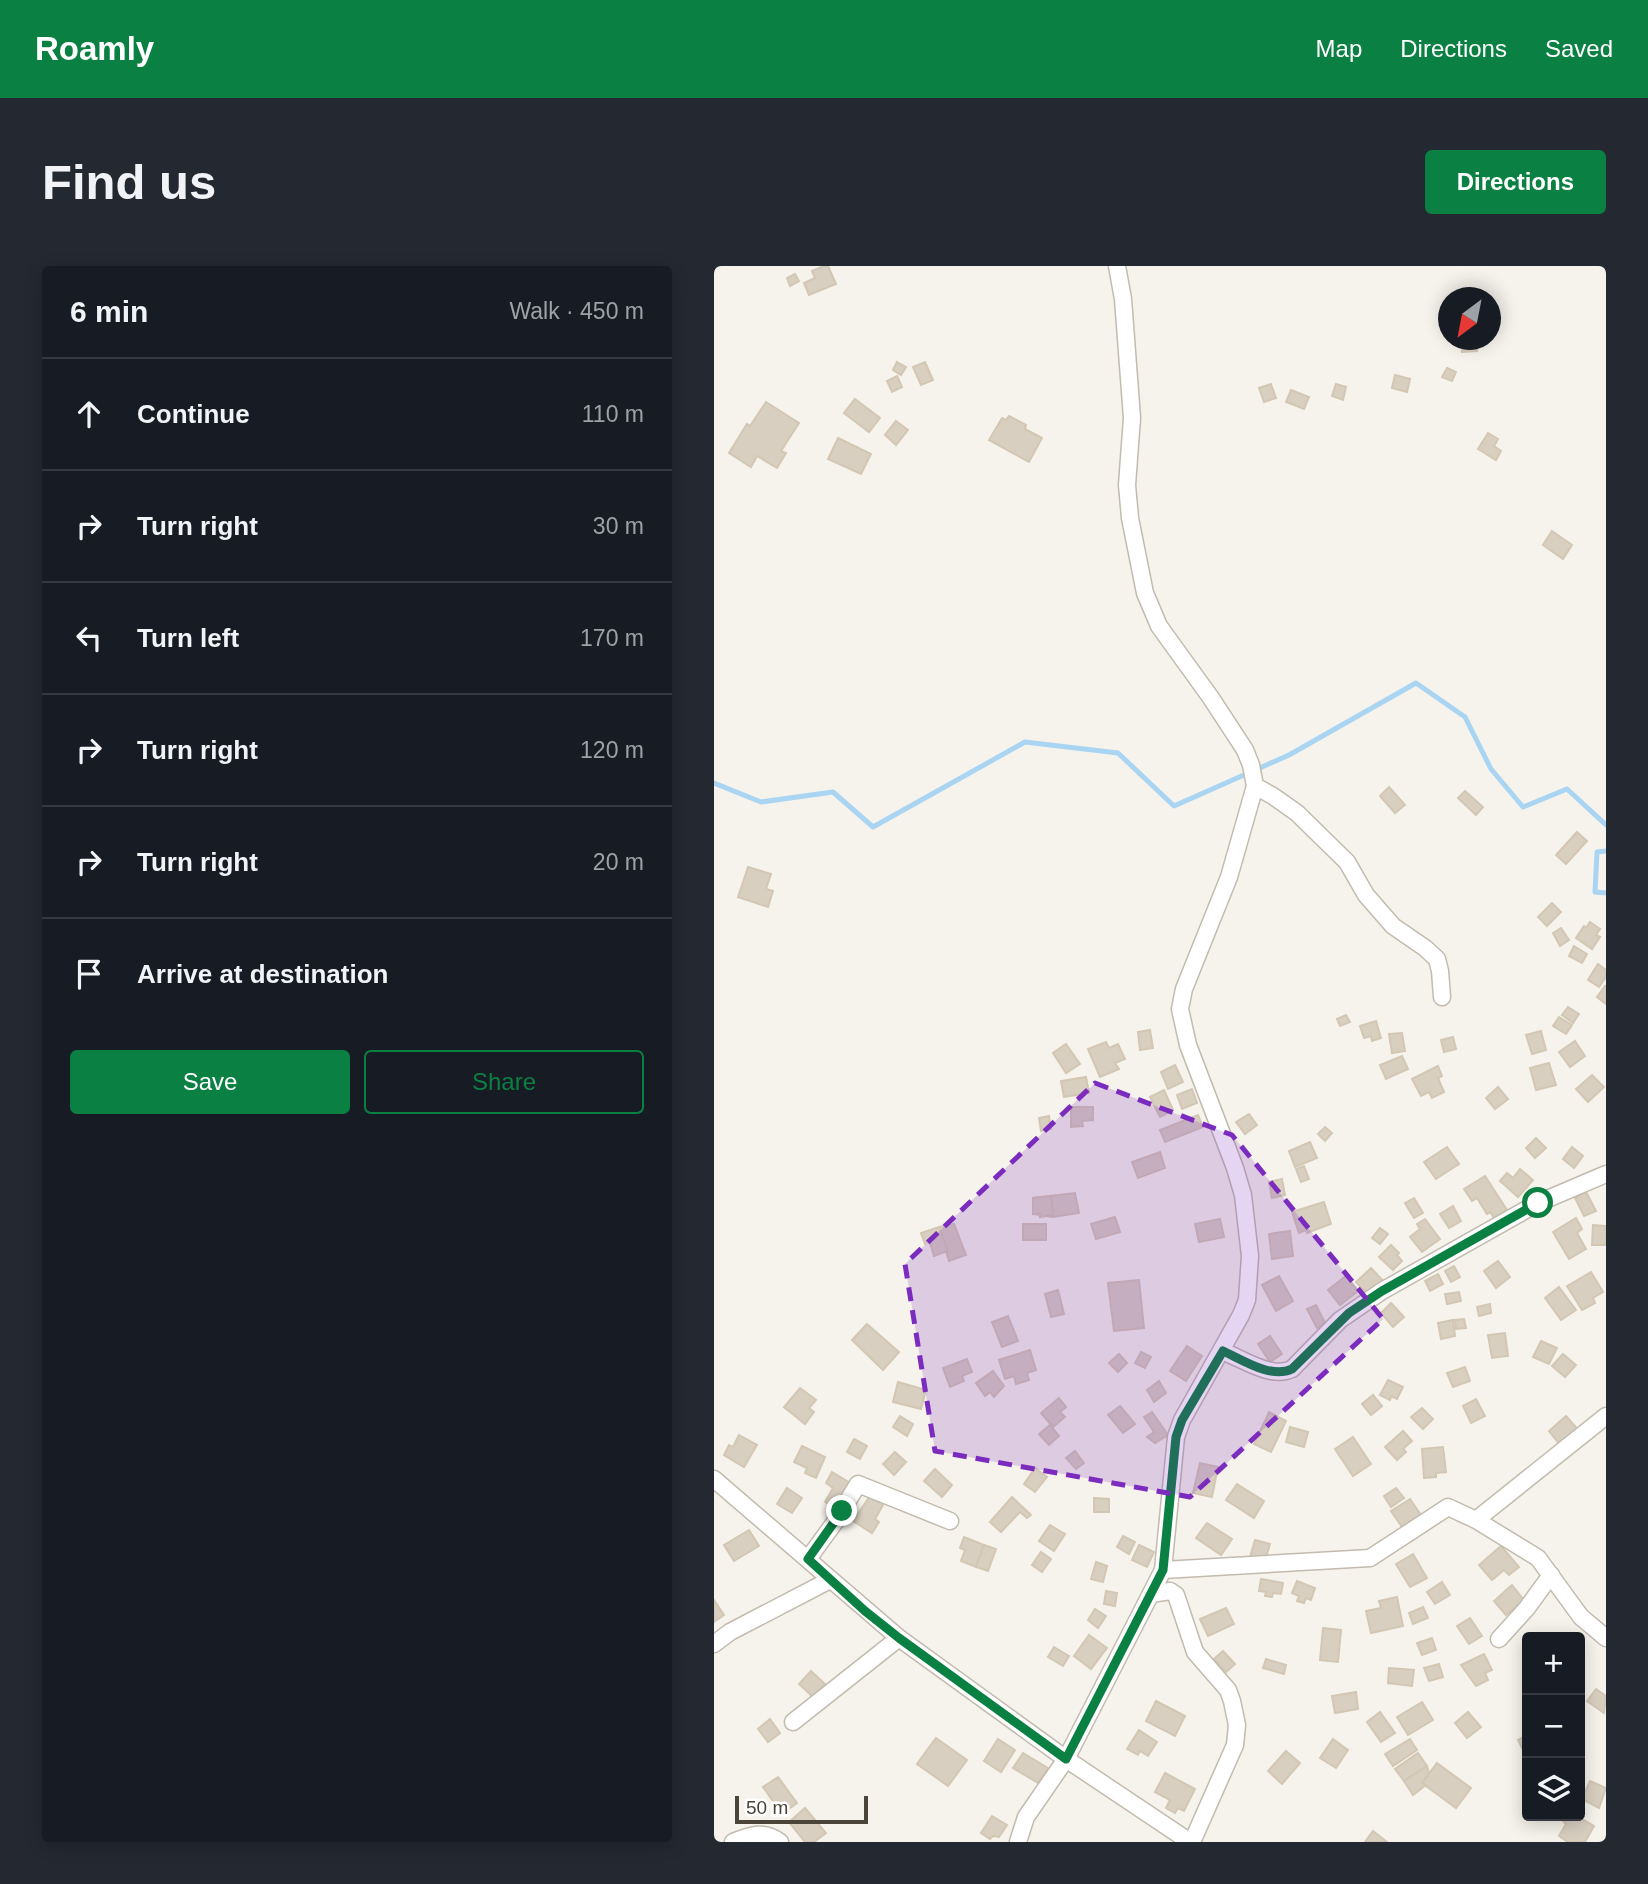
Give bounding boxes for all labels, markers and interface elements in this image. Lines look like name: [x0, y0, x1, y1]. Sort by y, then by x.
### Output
text: Roamly: [35, 30, 154, 67]
text: Map: [1316, 35, 1362, 62]
text: Directions: [1400, 35, 1507, 62]
text: Saved: [1545, 35, 1613, 62]
button: Directions: [1425, 150, 1606, 214]
text: Find us: [42, 155, 216, 209]
north arrow: [1438, 287, 1501, 350]
text: 6 min: [70, 295, 148, 328]
text: Walk · 450 m: [509, 298, 644, 324]
icon: ahead: [70, 395, 108, 433]
text: Continue: [137, 399, 250, 429]
text: 110 m: [582, 401, 644, 427]
icon: right: [70, 507, 108, 545]
text: Turn right: [137, 511, 258, 541]
text: 30 m: [593, 513, 644, 539]
icon: left: [70, 619, 108, 657]
text: Turn left: [137, 623, 239, 653]
text: 170 m: [580, 625, 644, 651]
icon: right: [70, 731, 108, 769]
text: Turn right: [137, 735, 258, 765]
text: 120 m: [580, 737, 644, 763]
icon: right: [70, 843, 108, 881]
text: Turn right: [137, 847, 258, 877]
text: 20 m: [593, 849, 644, 875]
icon: arrive: [70, 955, 108, 993]
text: Arrive at destination: [137, 959, 388, 989]
button: Save: [70, 1050, 350, 1114]
button: Share: [364, 1050, 644, 1114]
route start: [1522, 1187, 1553, 1218]
route end: [826, 1495, 857, 1526]
map controls: [1522, 1632, 1585, 1821]
button: +: [1522, 1632, 1585, 1695]
button: −: [1522, 1695, 1585, 1758]
button: layers: [1522, 1758, 1585, 1821]
scale bar: [735, 1793, 868, 1825]
text: 50 m: [746, 1797, 788, 1818]

